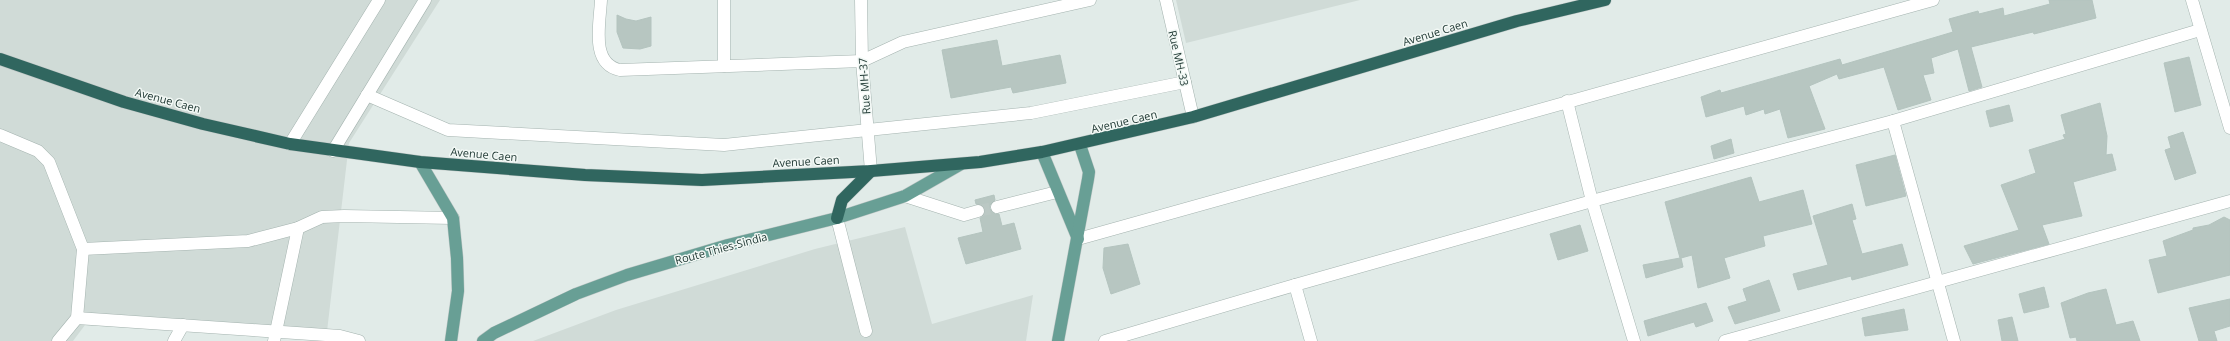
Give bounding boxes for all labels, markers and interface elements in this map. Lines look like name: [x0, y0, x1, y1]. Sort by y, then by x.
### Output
street label: Avenue Caen: [1401, 15, 1469, 49]
street label: Rue MH-33: [1165, 29, 1193, 87]
street label: Rue MH-37: [855, 57, 873, 115]
street label: Avenue Caen: [134, 84, 202, 116]
street label: Avenue Caen: [1090, 106, 1158, 136]
street label: Avenue Caen: [450, 144, 518, 164]
street label: Avenue Caen: [772, 152, 840, 170]
street label: Route Thies-Sindia: [673, 228, 769, 268]

